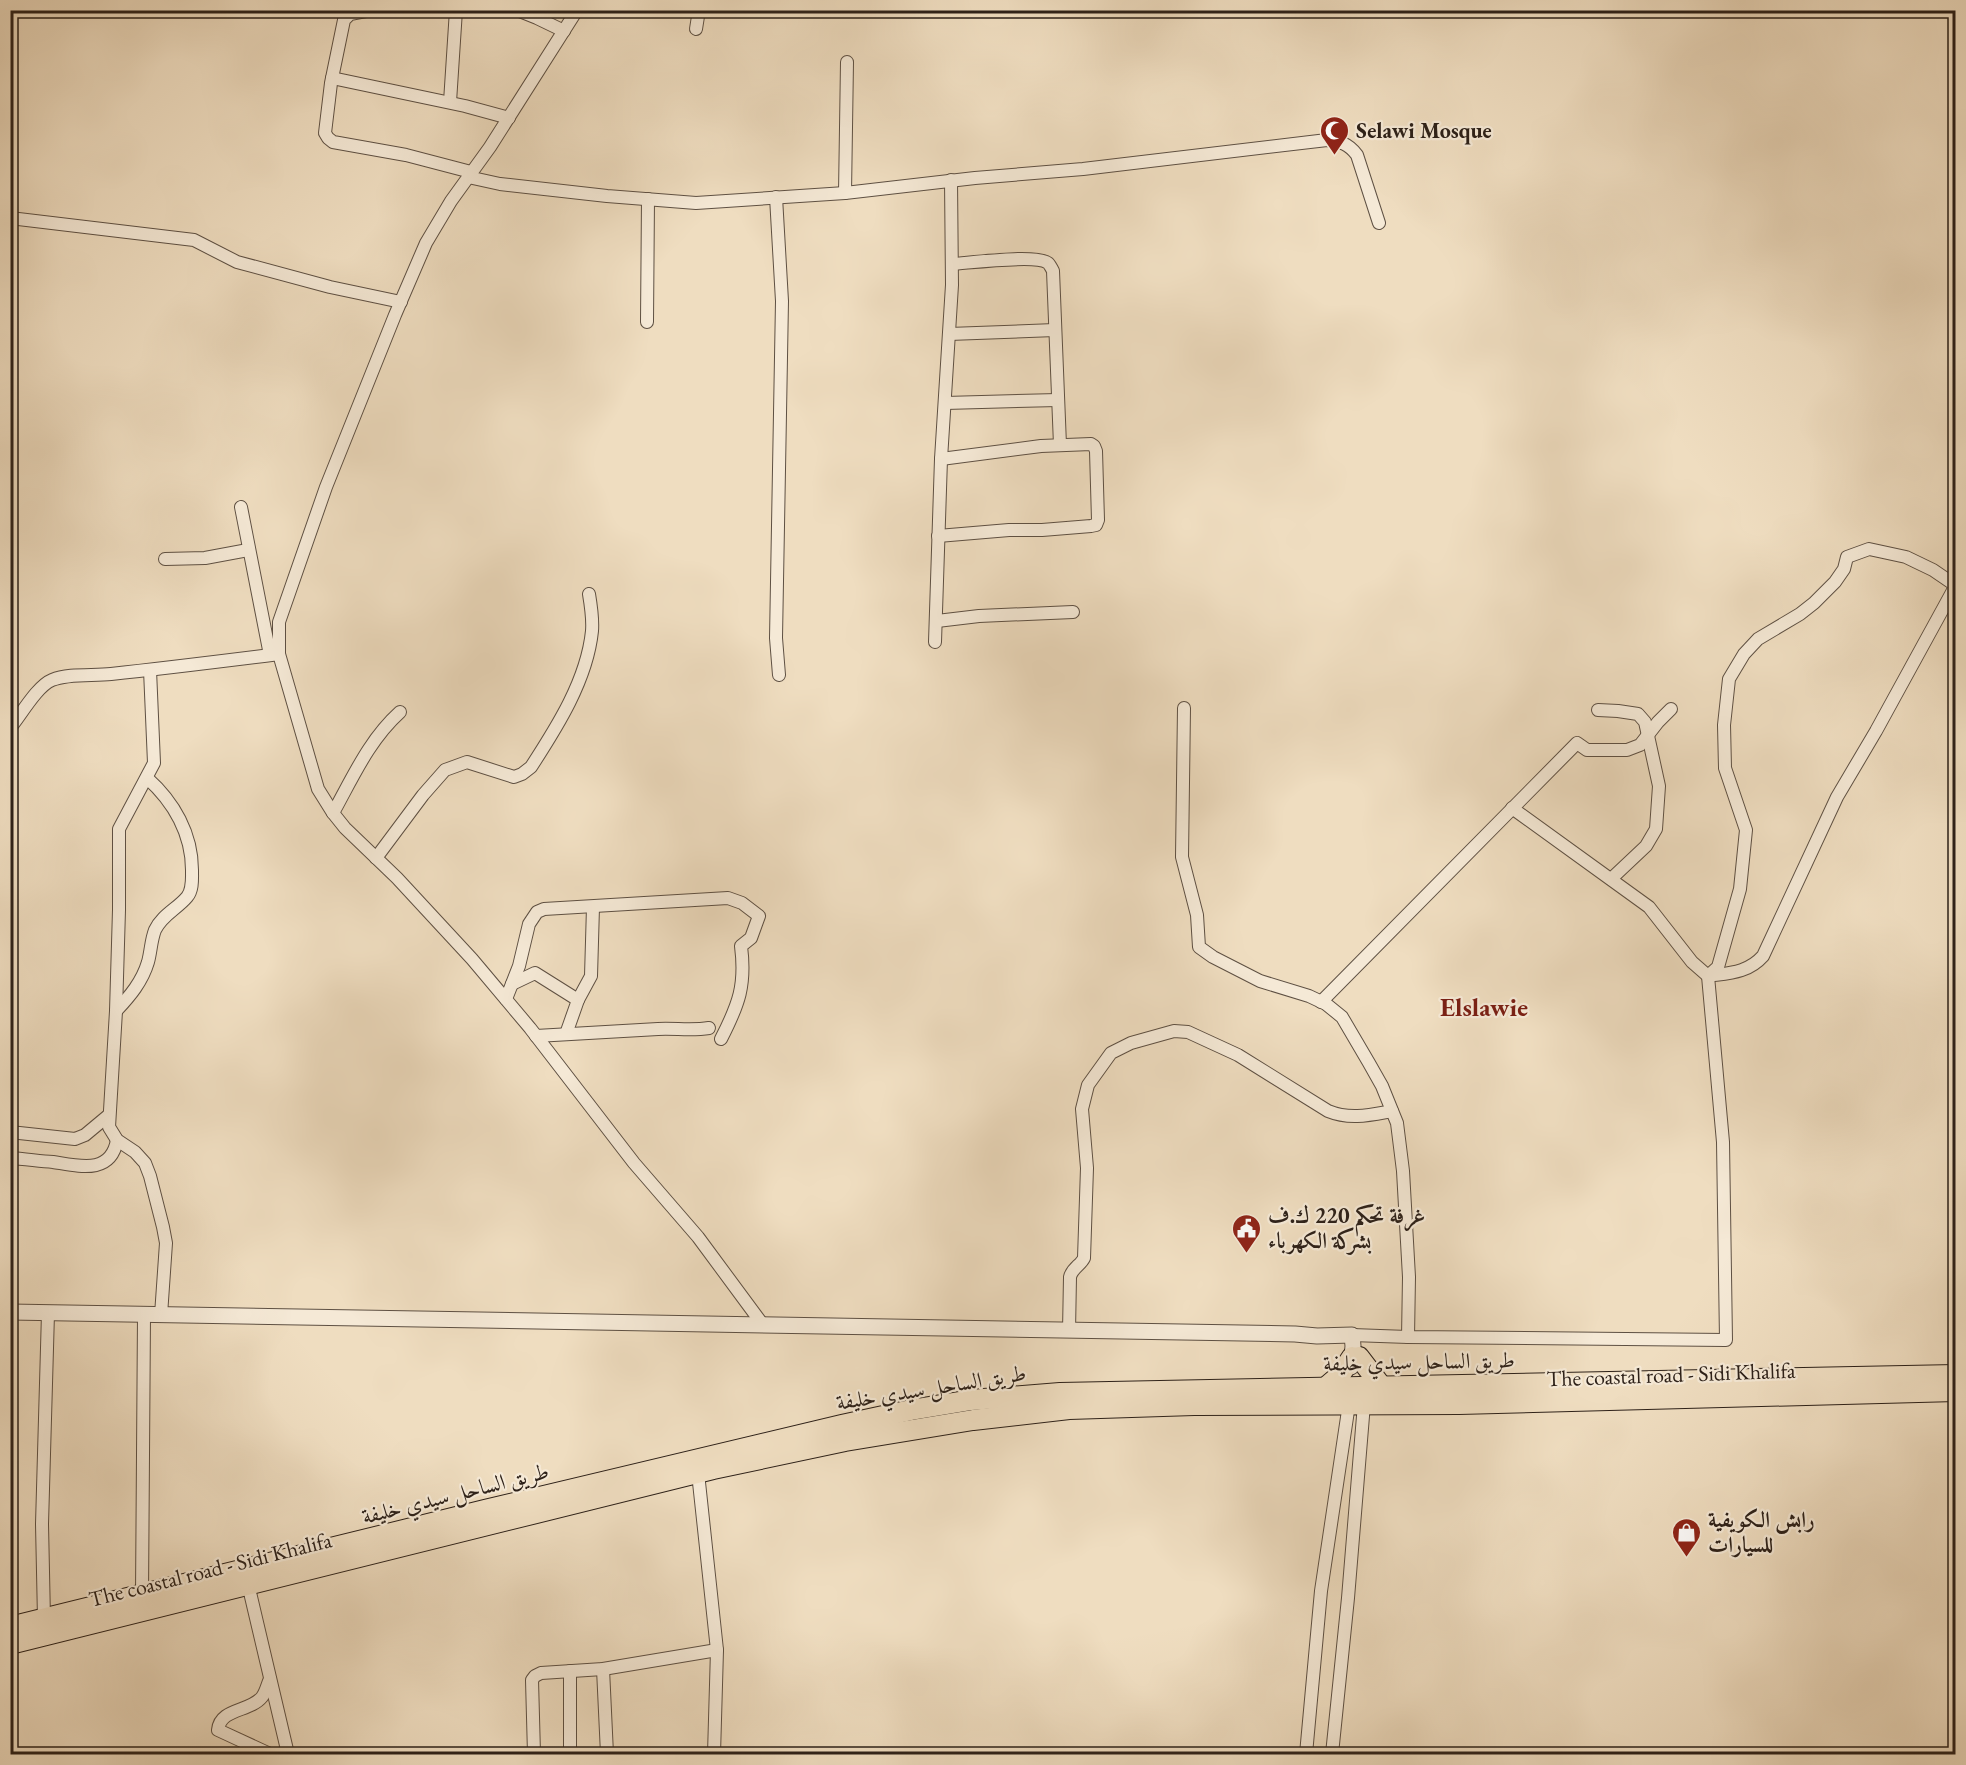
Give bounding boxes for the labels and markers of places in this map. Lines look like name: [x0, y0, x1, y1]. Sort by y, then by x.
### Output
mosque icon: Selawi Mosque: [1319, 114, 1351, 156]
place label: Selawi Mosque: [1356, 116, 1492, 145]
place label: غرفة تحكم 220 ك.ف بشركة الكهرباء: [1268, 1201, 1425, 1255]
public building icon: غرفة تحكم 220 ك.ف بشركة الكهرباء: [1231, 1212, 1263, 1254]
place label: رابش الكويفية للسيارات: [1708, 1505, 1815, 1559]
shop icon: رابش الكويفية للسيارات: [1671, 1516, 1703, 1558]

